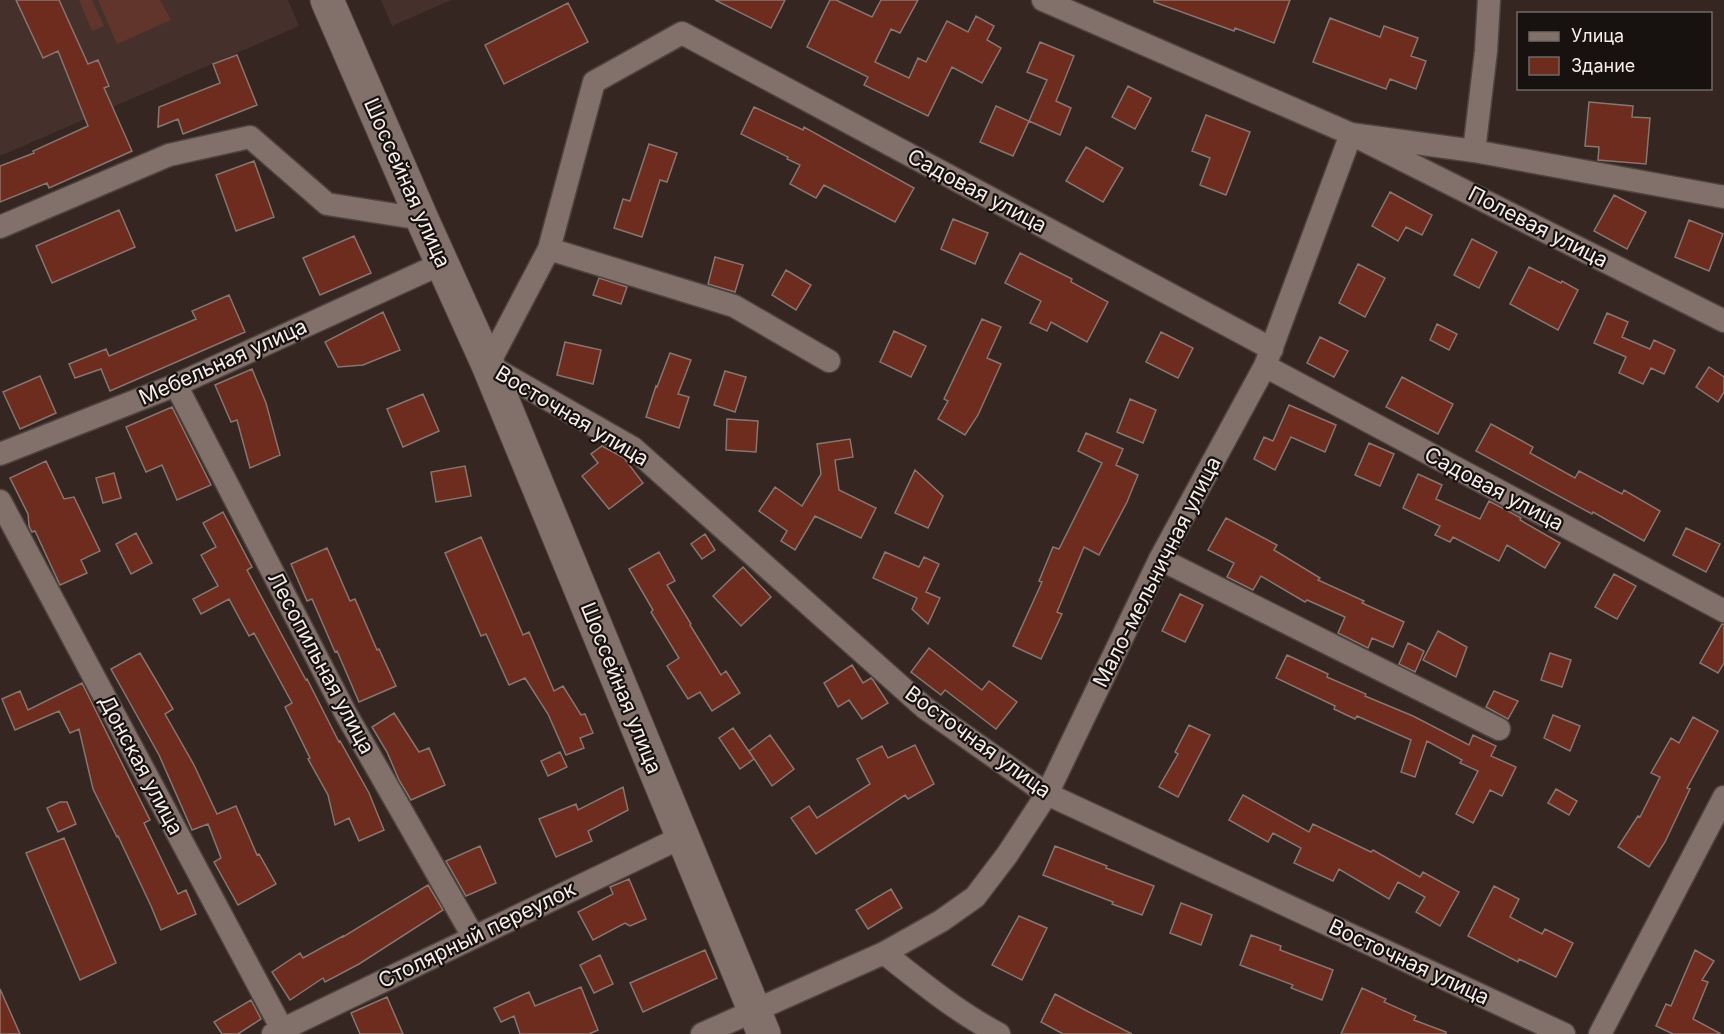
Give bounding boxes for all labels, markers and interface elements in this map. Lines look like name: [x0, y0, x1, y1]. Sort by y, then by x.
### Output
legend: [1517, 12, 1712, 90]
text: Улица: [1571, 25, 1624, 46]
text: Здание: [1571, 55, 1635, 76]
street label: Шоссейная улица: [359, 94, 456, 271]
street label: Садовая улица: [903, 143, 1051, 238]
street label: Полевая улица: [1464, 181, 1612, 273]
street label: Мебельная улица: [135, 313, 311, 410]
street label: Восточная улица: [491, 360, 653, 471]
street label: Садовая улица: [1420, 441, 1568, 536]
street label: Мало-мельничная улица: [1087, 452, 1226, 691]
street label: Лесопильная улица: [263, 567, 380, 758]
street label: Шоссейная улица: [576, 598, 667, 777]
street label: Восточная улица: [901, 680, 1056, 803]
street label: Донская улица: [94, 691, 189, 839]
street label: Столярный переулок: [374, 876, 580, 993]
street label: Восточная улица: [1325, 913, 1493, 1010]

